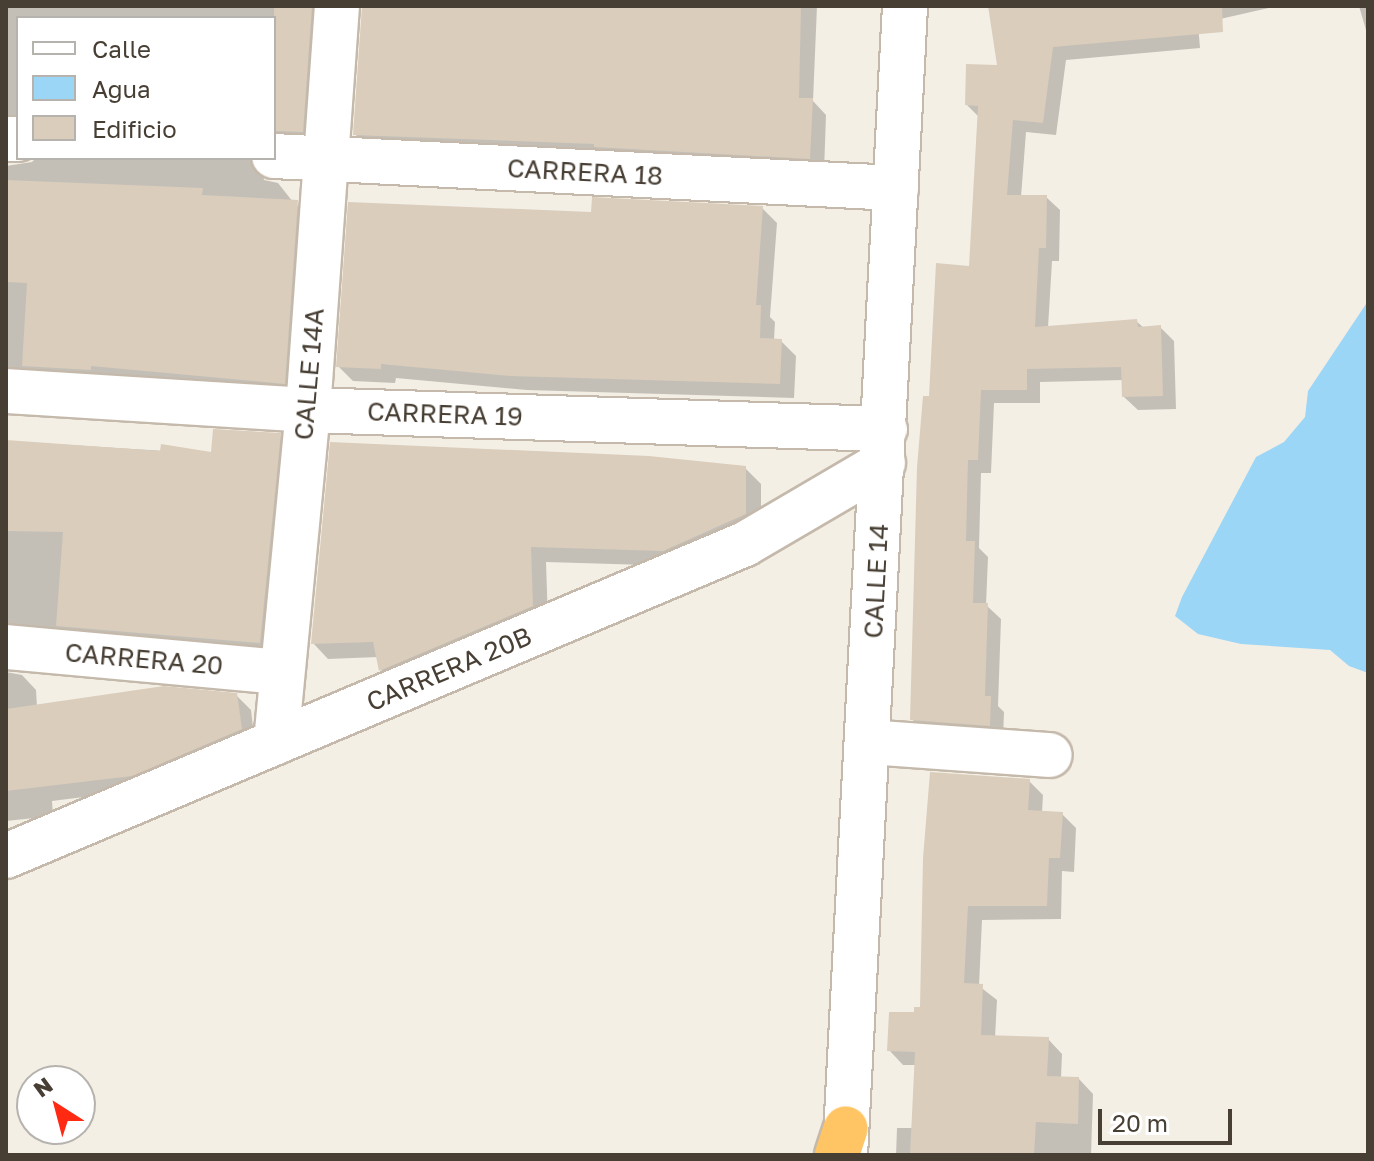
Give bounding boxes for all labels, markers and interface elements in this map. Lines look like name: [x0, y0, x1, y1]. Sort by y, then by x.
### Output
legend: [16, 16, 276, 160]
text: Calle: [92, 34, 151, 63]
text: Agua: [92, 74, 151, 103]
text: Edificio: [92, 114, 177, 143]
street label: CARRERA 18: [506, 152, 664, 192]
street label: CALLE 14A: [288, 307, 330, 441]
street label: CARRERA 19: [367, 396, 523, 432]
street label: CALLE 14: [857, 523, 895, 639]
street label: CARRERA 20B: [362, 620, 536, 718]
street label: CARRERA 20: [64, 637, 224, 681]
north arrow: [16, 1065, 96, 1145]
text: N: [28, 1071, 57, 1103]
scale bar: [1102, 1093, 1236, 1143]
text: 20 m: [1112, 1108, 1168, 1137]

